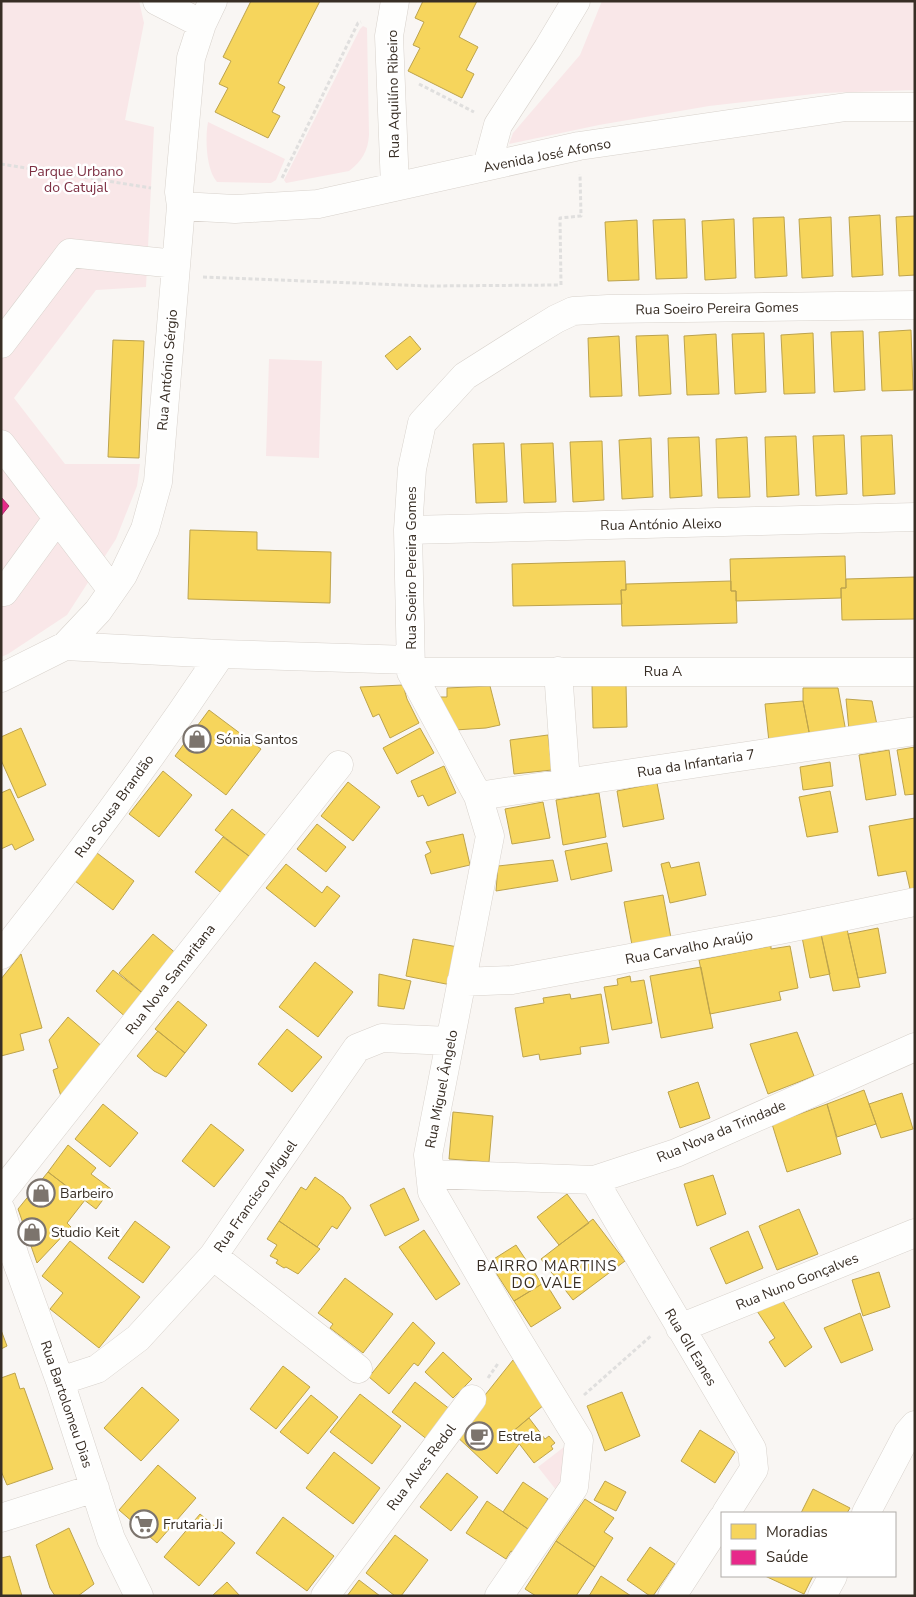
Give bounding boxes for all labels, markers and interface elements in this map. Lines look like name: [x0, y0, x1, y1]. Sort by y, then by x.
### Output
street label: Rua Aquilíno Ribeiro: [383, 29, 404, 158]
street label: Avenida José Afonso: [482, 134, 613, 177]
park label: Parque Urbano do Catujal: [29, 162, 123, 197]
street label: Rua Soeiro Pereira Gomes: [635, 298, 799, 319]
street label: Rua António Sérgio: [153, 308, 182, 432]
street label: Rua Soeiro Pereira Gomes: [402, 486, 421, 650]
street label: Rua António Aleixo: [600, 514, 722, 535]
street label: Rua A: [644, 662, 682, 681]
shop icon: Sónia Santos: [182, 724, 212, 754]
place label: Sónia Santos: [216, 730, 298, 749]
street label: Rua da Infantaria 7: [636, 745, 756, 782]
street label: Rua Sousa Brandão: [70, 751, 158, 862]
street label: Rua Nova Samaritana: [121, 920, 220, 1039]
street label: Rua Carvalho Araújo: [624, 926, 755, 969]
street label: Rua Miguel Ângelo: [421, 1028, 462, 1150]
street label: Rua Nova da Trindade: [654, 1096, 789, 1167]
street label: Rua Francisco Miguel: [209, 1136, 302, 1256]
shop icon: Barbeiro: [26, 1178, 56, 1208]
place label: Barbeiro: [60, 1184, 114, 1203]
shop icon: Studio Keit: [17, 1217, 47, 1247]
place label: Studio Keit: [51, 1223, 119, 1242]
street label: Rua Nuno Gonçalves: [733, 1248, 862, 1315]
district label: BAIRRO MARTINS DO VALE: [477, 1256, 617, 1293]
street label: Rua GIl Eanes: [660, 1305, 721, 1390]
street label: Rua Bartolomeu Dias: [36, 1338, 97, 1471]
street label: Rua Alves Redol: [382, 1419, 461, 1515]
cafe icon: Estrela: [464, 1421, 494, 1451]
place label: Estrela: [498, 1427, 542, 1446]
supermarket icon: Frutaria Ji: [129, 1509, 159, 1539]
legend: [721, 1512, 896, 1577]
place label: Frutaria Ji: [163, 1515, 223, 1534]
text: Moradias: [766, 1522, 828, 1542]
text: Saúde: [766, 1547, 808, 1567]

